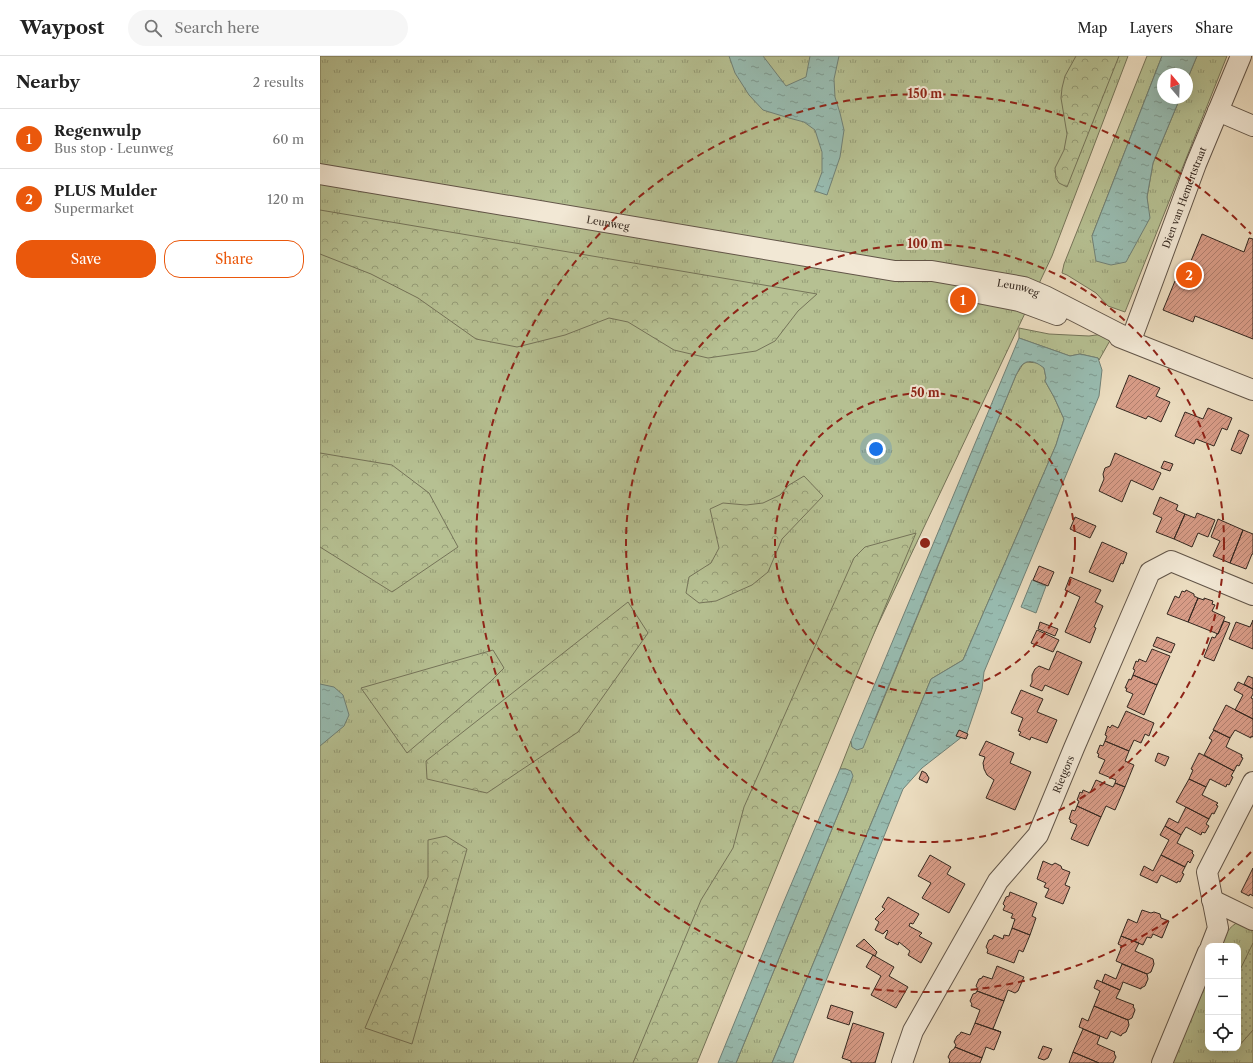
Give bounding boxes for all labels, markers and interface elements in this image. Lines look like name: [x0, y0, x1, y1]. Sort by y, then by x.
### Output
search box: [128, 10, 408, 46]
text: Waypost: [20, 16, 104, 39]
icon: search: [142, 17, 164, 39]
text: Search here: [174, 18, 259, 37]
text: Map: [1077, 19, 1107, 37]
text: Layers: [1129, 19, 1173, 37]
text: Share: [1195, 19, 1233, 37]
north arrow: [1157, 68, 1193, 104]
text: Nearby: [16, 72, 80, 92]
text: 2 results: [253, 74, 304, 90]
text: 150 m: [908, 86, 942, 101]
text: Regenwulp: [54, 121, 141, 140]
text: 1: [26, 131, 32, 147]
text: 60 m: [273, 131, 304, 147]
text: Bus stop · Leunweg: [54, 140, 173, 156]
street label: Dien van Hemertstraat: [1159, 144, 1209, 250]
text: PLUS Mulder: [54, 181, 157, 200]
text: 2: [25, 191, 33, 207]
text: 120 m: [267, 191, 304, 207]
text: Supermarket: [54, 200, 134, 216]
street label: Leunweg: [586, 213, 631, 233]
text: 100 m: [907, 236, 943, 251]
button: Save: [16, 240, 156, 278]
button: Share: [164, 240, 304, 278]
pin: 2: [1176, 260, 1202, 290]
street label: Leunweg: [996, 276, 1042, 300]
pin: 1: [950, 285, 976, 315]
text: 50 m: [910, 385, 940, 400]
your location: [866, 439, 886, 459]
centre of rings: [918, 536, 932, 550]
street label: Rietgors: [1050, 753, 1077, 795]
map controls: [1205, 943, 1241, 1051]
button: +: [1205, 943, 1241, 979]
button: −: [1205, 979, 1241, 1015]
button: locate: [1205, 1015, 1241, 1051]

